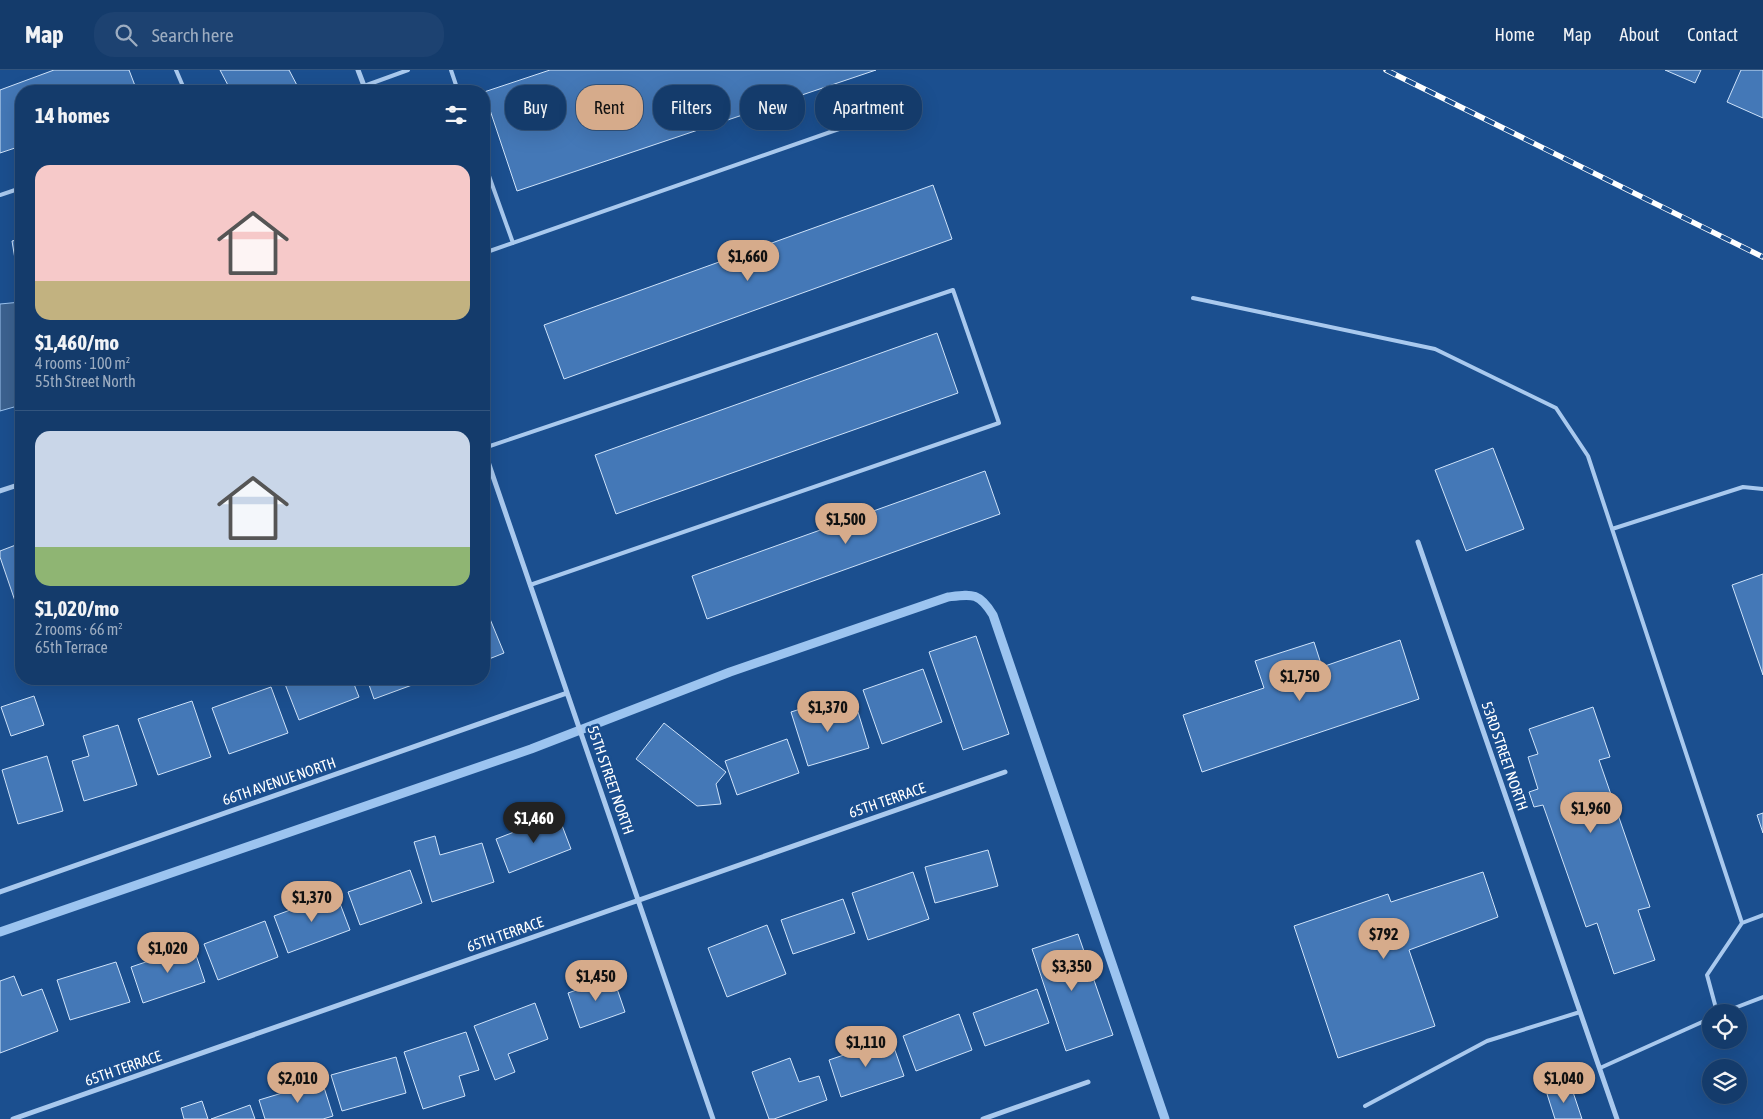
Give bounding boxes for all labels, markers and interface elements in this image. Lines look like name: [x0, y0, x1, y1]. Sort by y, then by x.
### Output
search box: [94, 12, 444, 57]
text: Map: [25, 21, 64, 48]
icon: search: [112, 21, 140, 49]
text: Search here: [152, 24, 234, 46]
text: Home: [1495, 24, 1535, 45]
text: Map: [1563, 24, 1592, 45]
text: About: [1620, 24, 1659, 45]
text: Contact: [1687, 24, 1738, 45]
chip: Buy: [505, 85, 566, 130]
chip: Rent: [576, 85, 643, 130]
chip: Filters: [653, 85, 730, 130]
chip: New: [740, 85, 805, 130]
chip: Apartment: [815, 85, 922, 130]
icon: filters: [442, 101, 470, 129]
text: 14 homes: [35, 103, 110, 127]
icon: home: [208, 198, 298, 288]
pin: $1,660: [707, 240, 789, 282]
text: $1,660: [728, 247, 768, 265]
text: $1,460/mo: [35, 330, 119, 354]
text: 4 rooms · 100 m²: [35, 354, 130, 372]
text: 55th Street North: [35, 372, 136, 390]
icon: home: [208, 463, 298, 553]
pin: $1,500: [805, 502, 887, 545]
text: $1,500: [826, 510, 866, 528]
text: $1,020/mo: [35, 596, 119, 620]
text: 2 rooms · 66 m²: [35, 620, 123, 638]
text: 65th Terrace: [35, 638, 108, 656]
pin: $1,750: [1259, 660, 1341, 702]
text: $1,750: [1280, 667, 1320, 685]
pin: $1,370: [787, 690, 869, 733]
text: $1,370: [808, 698, 848, 716]
street label: 53RD STREET NORTH: [1478, 699, 1532, 813]
street label: 55TH STREET NORTH: [584, 723, 638, 837]
street label: 66TH AVENUE NORTH: [220, 754, 338, 808]
street label: 65TH TERRACE: [846, 779, 928, 821]
pin: $1,960: [1550, 792, 1632, 834]
text: $1,960: [1571, 799, 1611, 817]
pin: $1,460: [493, 802, 575, 844]
text: $1,460: [514, 809, 554, 827]
pin: $1,370: [271, 880, 353, 923]
text: $1,370: [292, 888, 332, 906]
street label: 65TH TERRACE: [464, 913, 546, 955]
pin: $792: [1354, 918, 1414, 960]
text: $792: [1369, 925, 1399, 943]
pin: $1,020: [127, 932, 209, 974]
text: $1,020: [148, 939, 188, 957]
pin: $3,350: [1031, 950, 1113, 992]
text: $3,350: [1052, 957, 1092, 975]
pin: $1,450: [555, 960, 637, 1002]
text: $1,450: [576, 967, 616, 985]
map controls: [1702, 1004, 1747, 1104]
button: locate: [1702, 1004, 1747, 1049]
pin: $1,110: [825, 1026, 907, 1068]
text: $1,110: [846, 1033, 886, 1051]
street label: 65TH TERRACE: [82, 1047, 164, 1089]
button: layers: [1702, 1059, 1747, 1104]
pin: $2,010: [257, 1062, 339, 1104]
pin: $1,040: [1523, 1062, 1605, 1104]
text: $2,010: [278, 1069, 318, 1087]
text: $1,040: [1544, 1069, 1584, 1087]

